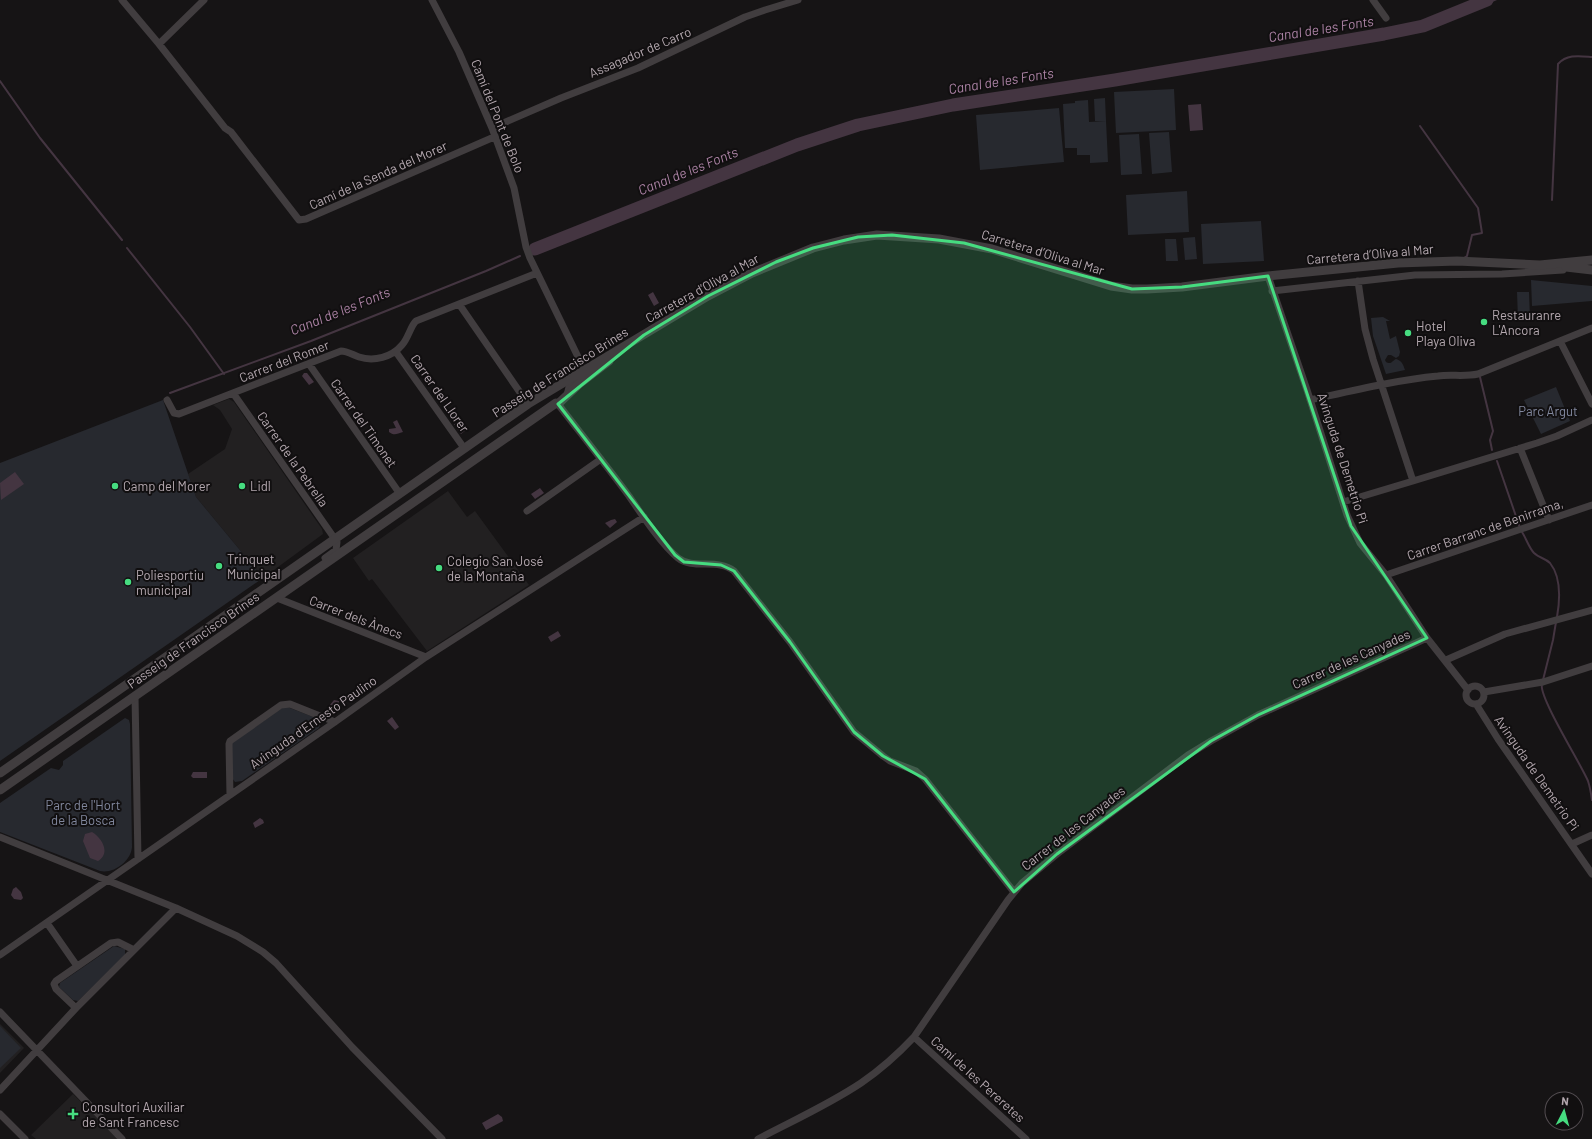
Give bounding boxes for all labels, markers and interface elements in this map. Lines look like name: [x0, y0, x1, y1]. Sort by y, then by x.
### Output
water label: Canal de les Fonts: [1267, 12, 1375, 45]
street label: Assagador de Carro: [586, 23, 694, 81]
street label: Camí del Pont de Bolo: [468, 57, 528, 175]
water label: Canal de les Fonts: [947, 64, 1055, 97]
street label: Camí de la Senda del Morer: [306, 137, 450, 213]
water label: Canal de les Fonts: [635, 143, 741, 198]
street label: Carretera d’Oliva al Mar: [980, 226, 1107, 278]
street label: Carretera d’Oliva al Mar: [1306, 240, 1435, 268]
street label: Carretera d’Oliva al Mar: [642, 250, 762, 326]
water label: Canal de les Fonts: [287, 283, 393, 338]
place label: Restauranre L'Ancora: [1492, 307, 1561, 338]
marker: Restauranre L'Ancora: [1479, 317, 1489, 327]
place label: Hotel Playa Oliva: [1416, 318, 1475, 349]
street label: Passeig de Francisco Brines: [489, 323, 631, 421]
marker: Hotel Playa Oliva: [1403, 328, 1413, 338]
street label: Carrer del Romer: [237, 336, 331, 385]
street label: Carrer del Llorer: [407, 351, 473, 435]
street label: Carrer del Timonet: [327, 376, 401, 470]
street label: Avinguda de Demetrio Pi: [1314, 390, 1372, 526]
park label: Parc Argut: [1518, 403, 1578, 419]
street label: Carrer de la Pebrella: [254, 408, 332, 510]
place label: Camp del Morer: [123, 478, 211, 494]
place label: Lidl: [250, 478, 271, 494]
marker: Camp del Morer: [110, 481, 120, 491]
marker: Lidl: [237, 481, 247, 491]
street label: Carrer Barranc de Benirrama,: [1405, 495, 1565, 563]
place label: Trinquet Municipal: [227, 551, 280, 582]
place label: Colegio San José de la Montaña: [447, 553, 543, 584]
marker: Trinquet Municipal: [214, 561, 224, 571]
marker: Colegio San José de la Montaña: [434, 563, 444, 573]
place label: Poliesportiu municipal: [136, 567, 204, 598]
marker: Poliesportiu municipal: [123, 577, 133, 587]
street label: Passeig de Francisco Brines: [124, 588, 262, 692]
street label: Carrer dels Ànecs: [307, 592, 405, 642]
street label: Carrer de les Canyades: [1290, 626, 1412, 692]
street label: Avinguda d'Ernesto Paulino: [246, 672, 380, 772]
street label: Avinguda de Demetrio Pi: [1491, 712, 1583, 834]
street label: Carrer de les Canyades: [1018, 782, 1128, 874]
park label: Parc de l'Hort de la Bosca: [46, 797, 120, 828]
street label: Camí de les Pereretes: [928, 1033, 1028, 1125]
north arrow: [1544, 1091, 1584, 1131]
text: N: [1561, 1094, 1569, 1107]
place label: Consultori Auxiliar de Sant Francesc: [82, 1099, 185, 1130]
marker: Consultori Auxiliar de Sant Francesc: [67, 1108, 79, 1120]

